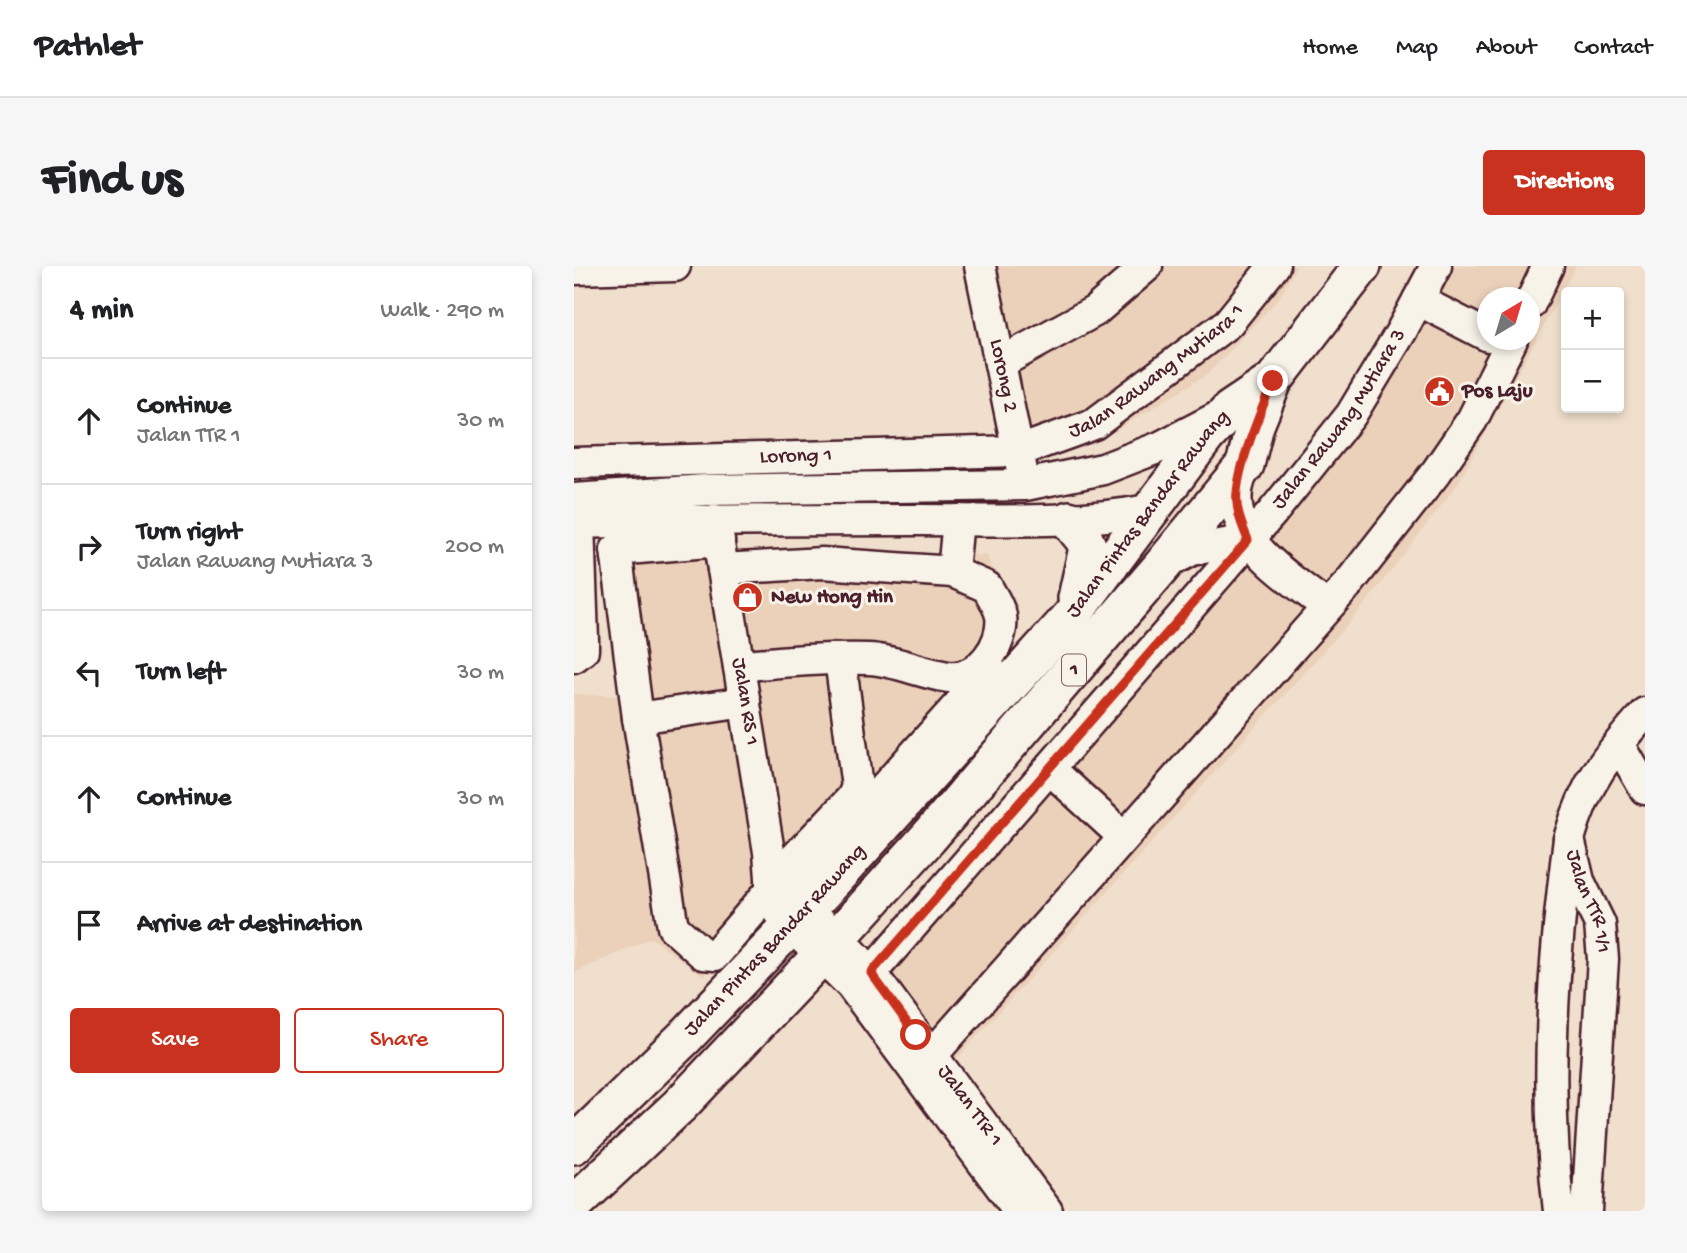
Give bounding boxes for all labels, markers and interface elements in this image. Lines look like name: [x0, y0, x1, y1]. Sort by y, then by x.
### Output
text: Pathlet: [35, 29, 141, 67]
text: Home: [1302, 34, 1358, 63]
text: Map: [1396, 34, 1438, 63]
text: About: [1476, 34, 1536, 63]
text: Contact: [1574, 34, 1652, 63]
button: Directions: [1483, 150, 1645, 215]
text: Find us: [42, 153, 182, 211]
north arrow: [1477, 287, 1540, 350]
map controls: [1561, 287, 1624, 413]
button: +: [1561, 287, 1624, 350]
text: 4 min: [70, 294, 133, 329]
text: Walk · 290 m: [381, 298, 504, 325]
street label: Jalan Rawang Mutiara 1: [1066, 300, 1250, 444]
street label: Jalan Rawang Mutiara 3: [1267, 325, 1412, 515]
street label: Lorong 2: [983, 337, 1022, 415]
button: −: [1561, 350, 1624, 413]
route end: [1257, 365, 1288, 396]
public building icon: Pos Laju: [1422, 375, 1456, 409]
place label: Pos Laju: [1461, 380, 1533, 405]
text: Continue: [137, 392, 231, 423]
icon: ahead: [70, 402, 108, 440]
street label: Jalan Pintas Bandar Rawang: [1062, 405, 1236, 623]
text: 30 m: [457, 408, 504, 435]
text: Jalan TTR 1: [137, 423, 241, 450]
street label: Lorong 1: [759, 444, 832, 470]
text: Turn right: [137, 518, 241, 549]
icon: right: [70, 528, 108, 566]
text: 200 m: [445, 534, 504, 561]
text: Jalan Rawang Mutiara 3: [137, 549, 373, 576]
shop icon: New Hong Hin: [731, 581, 765, 615]
place label: New Hong Hin: [771, 586, 894, 611]
icon: left: [70, 654, 108, 692]
road number: 1: [1062, 654, 1086, 686]
street label: Jalan RS 1: [725, 656, 764, 747]
text: Turn left: [137, 658, 225, 689]
text: 30 m: [457, 660, 504, 687]
icon: ahead: [70, 780, 108, 818]
text: Continue: [137, 784, 231, 815]
text: 30 m: [457, 786, 504, 813]
street label: Jalan Pintas Bandar Rawang: [679, 839, 872, 1042]
street label: Jalan TTR 1/1: [1560, 848, 1615, 954]
icon: arrive: [70, 906, 108, 944]
text: Arrive at destination: [137, 910, 362, 941]
button: Save: [70, 1008, 280, 1073]
button: Share: [294, 1008, 504, 1073]
route start: [900, 1019, 931, 1050]
street label: Jalan TTR 1: [931, 1061, 1008, 1152]

